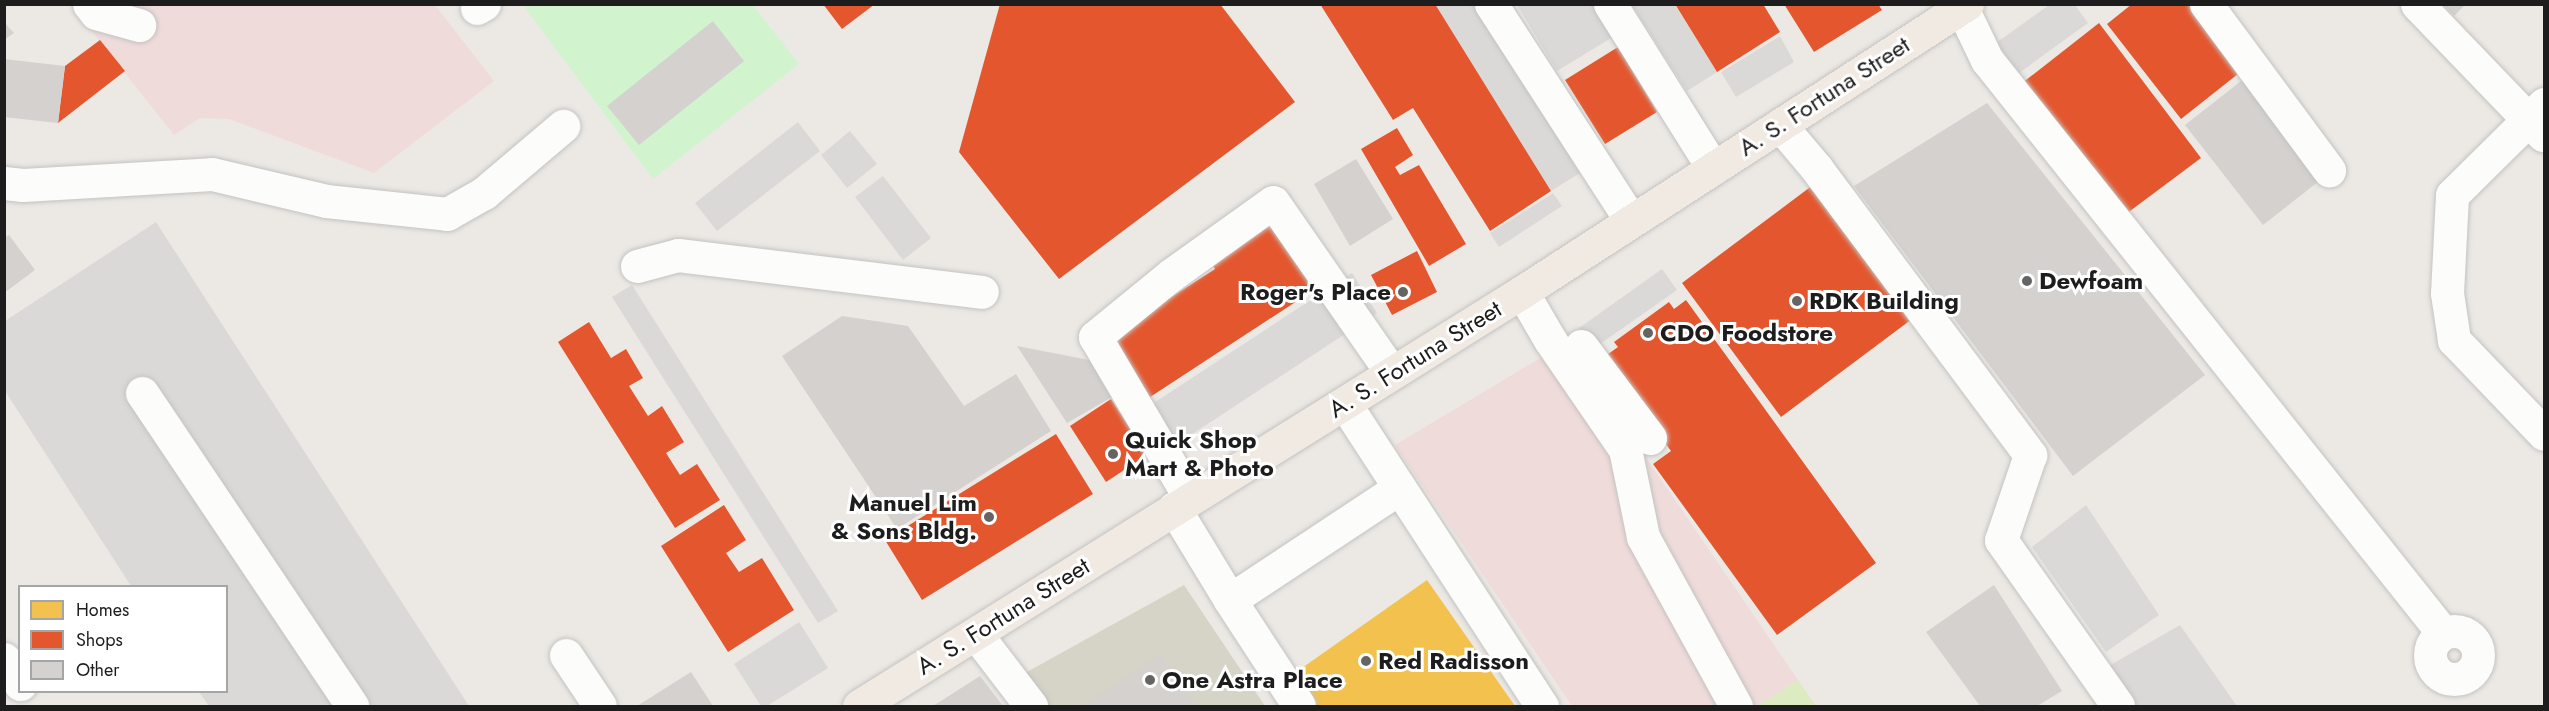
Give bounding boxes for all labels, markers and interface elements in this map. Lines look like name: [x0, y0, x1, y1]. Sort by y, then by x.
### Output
street label: A. S. Fortuna Street: [1733, 30, 1915, 162]
place label: Dewfoam: [2039, 267, 2143, 295]
marker: Dewfoam: [2020, 274, 2034, 288]
place label: Roger's Place: [1240, 278, 1391, 306]
marker: Roger's Place: [1396, 285, 1410, 299]
place label: RDK Building: [1809, 287, 1959, 315]
street label: A. S. Fortuna Street: [1323, 294, 1507, 424]
marker: RDK Building: [1790, 294, 1804, 308]
place label: CDO Foodstore: [1660, 319, 1833, 347]
marker: CDO Foodstore: [1641, 326, 1655, 340]
place label: Quick Shop Mart & Photo: [1125, 426, 1274, 482]
marker: Quick Shop Mart & Photo: [1106, 447, 1120, 461]
place label: Manuel Lim & Sons Bldg.: [831, 489, 977, 545]
marker: Manuel Lim & Sons Bldg.: [982, 510, 996, 524]
street label: A. S. Fortuna Street: [911, 551, 1095, 681]
legend: [18, 585, 228, 693]
text: Homes: [76, 597, 129, 623]
text: Shops: [76, 627, 123, 653]
place label: Red Radisson: [1378, 647, 1529, 675]
marker: Red Radisson: [1359, 654, 1373, 668]
text: Other: [76, 657, 119, 683]
place label: One Astra Place: [1162, 666, 1343, 694]
marker: One Astra Place: [1143, 673, 1157, 687]

